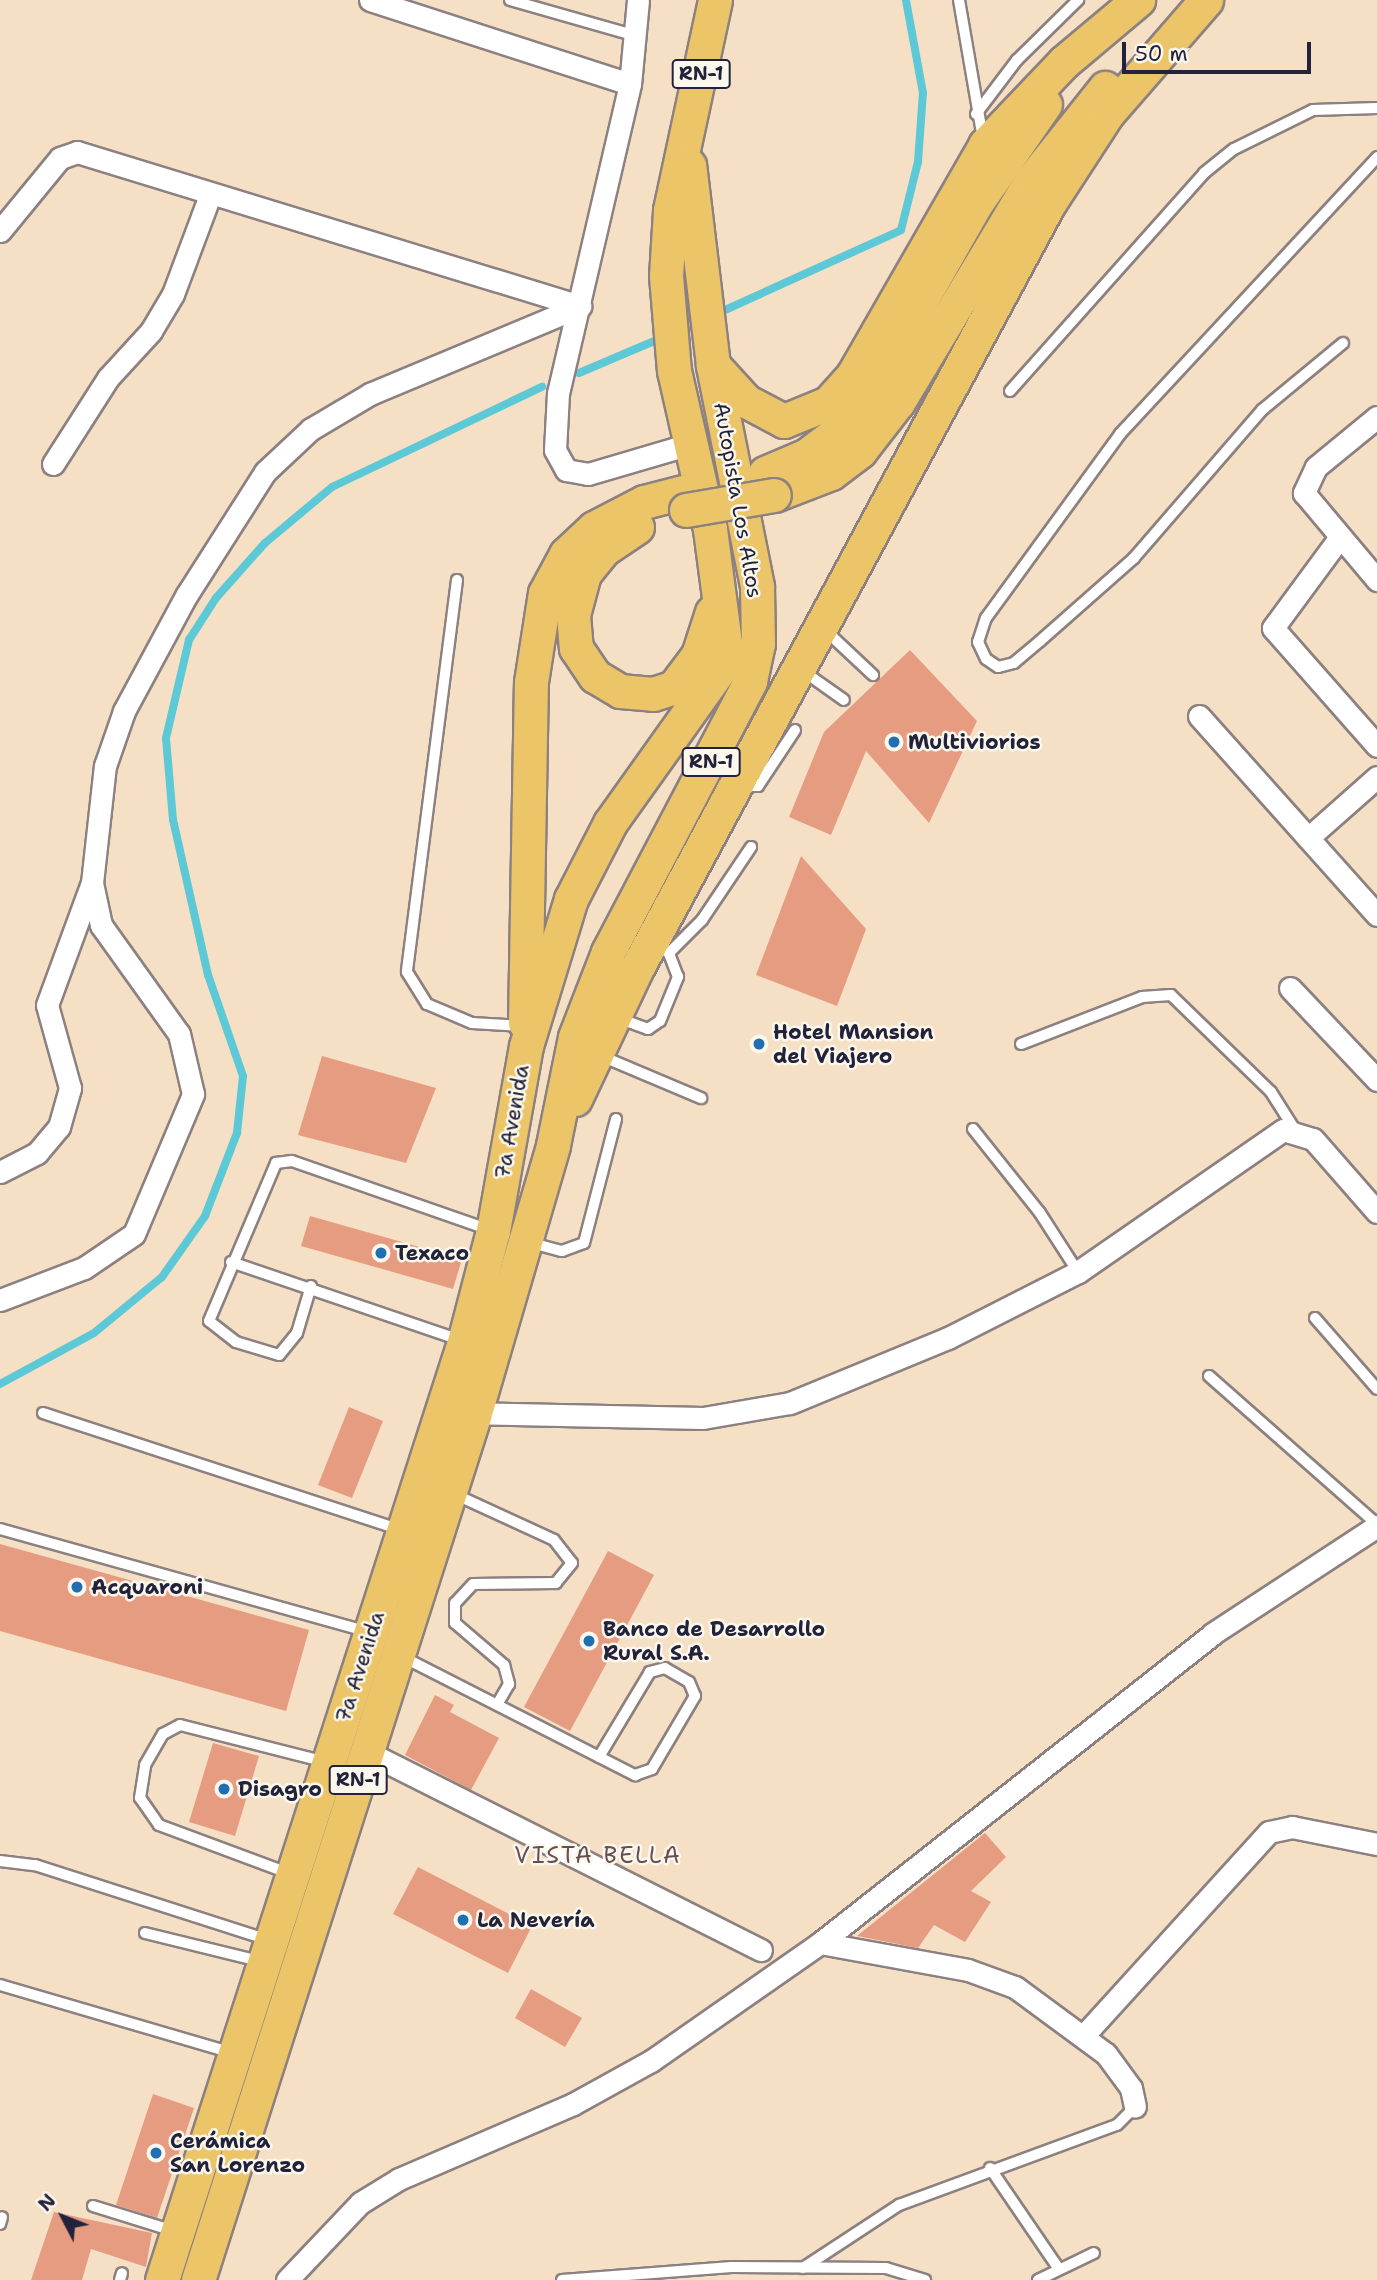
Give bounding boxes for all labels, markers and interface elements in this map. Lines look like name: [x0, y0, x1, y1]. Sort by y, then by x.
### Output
scale bar: [1125, 28, 1314, 72]
text: 50 m: [1135, 40, 1188, 68]
road number: RN-1: [671, 58, 731, 90]
street label: Autopista Los Altos: [708, 400, 768, 600]
place label: Multiviorios: [908, 729, 1041, 755]
marker: Multiviorios: [886, 734, 902, 750]
road number: RN-1: [681, 747, 741, 778]
place label: Hotel Mansion del Viajero: [773, 1019, 934, 1069]
marker: Hotel Mansion del Viajero: [751, 1036, 767, 1052]
street label: 7a Avenida: [490, 1063, 534, 1181]
place label: Texaco: [395, 1240, 469, 1266]
marker: Texaco: [373, 1245, 389, 1261]
place label: Acquaroni: [91, 1574, 203, 1600]
marker: Acquaroni: [69, 1579, 85, 1595]
street label: 7a Avenida: [330, 1608, 390, 1726]
place label: Banco de Desarrollo Rural S.A.: [603, 1616, 825, 1666]
marker: Banco de Desarrollo Rural S.A.: [581, 1633, 597, 1649]
road number: RN-1: [328, 1764, 388, 1796]
place label: Disagro: [238, 1776, 322, 1802]
marker: Disagro: [216, 1781, 232, 1797]
district label: VISTA BELLA: [516, 1841, 680, 1869]
place label: La Nevería: [477, 1907, 595, 1933]
marker: La Nevería: [455, 1912, 471, 1928]
place label: Cerámica San Lorenzo: [170, 2128, 305, 2178]
marker: Cerámica San Lorenzo: [148, 2145, 164, 2161]
north arrow: [28, 2182, 98, 2252]
text: N: [33, 2189, 61, 2217]

